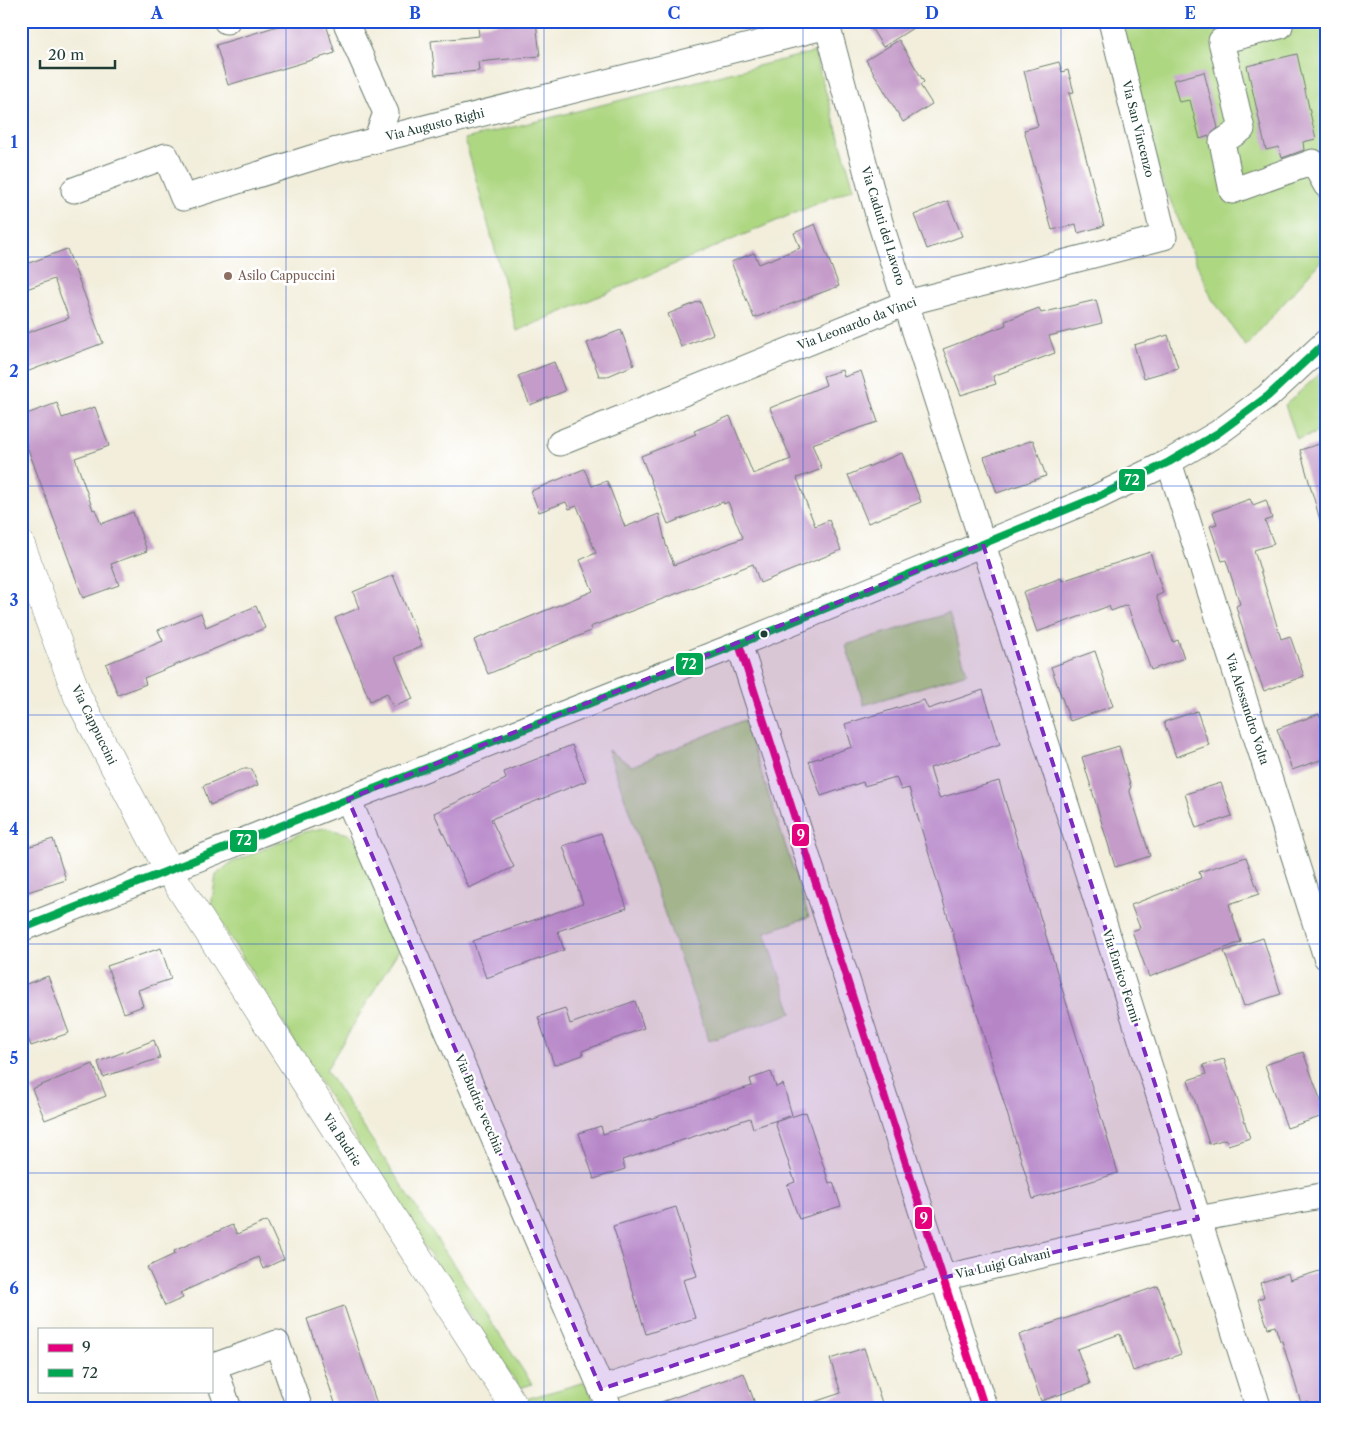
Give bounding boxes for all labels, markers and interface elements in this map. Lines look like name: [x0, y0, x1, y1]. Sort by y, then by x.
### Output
text: A: [150, 3, 164, 23]
text: B: [409, 3, 421, 23]
text: C: [668, 3, 680, 23]
text: D: [925, 3, 939, 23]
text: E: [1184, 3, 1196, 23]
scale bar: [40, 38, 115, 70]
text: 20 m: [48, 45, 84, 64]
street label: Via San Vincenzo: [1119, 78, 1158, 179]
street label: Via Augusto Righi: [383, 105, 486, 144]
text: 1: [10, 132, 18, 152]
street label: Via Caduti del Lavoro: [858, 164, 909, 287]
place label: Asilo Cappuccini: [237, 268, 335, 283]
marker: Asilo Cappuccini: [222, 270, 234, 282]
street label: Via Leonardo da Vinci: [794, 294, 919, 354]
text: 2: [9, 361, 19, 381]
line badge: 72: [1118, 468, 1146, 492]
text: 72: [1124, 471, 1140, 489]
text: 3: [9, 590, 19, 610]
unlabelled marker: [759, 629, 769, 639]
street label: Via Alessandro Volta: [1222, 650, 1273, 767]
line badge: 72: [675, 652, 704, 676]
text: 72: [681, 655, 697, 673]
street label: Via Cappuccini: [68, 682, 120, 767]
text: 4: [9, 819, 19, 839]
line badge: 9: [791, 823, 810, 847]
text: 9: [797, 826, 805, 844]
line badge: 72: [229, 829, 258, 853]
text: 72: [236, 831, 252, 849]
street label: Via Enrico Fermi: [1099, 926, 1144, 1025]
text: 5: [10, 1048, 19, 1068]
street label: Via Budrie vecchia: [451, 1051, 507, 1156]
street label: Via Budrie: [319, 1110, 365, 1169]
line badge: 9: [914, 1206, 933, 1230]
text: 9: [920, 1209, 928, 1227]
street label: Via Luigi Galvani: [953, 1245, 1052, 1282]
text: 6: [9, 1278, 19, 1298]
legend: [38, 1328, 212, 1392]
text: 9: [82, 1337, 91, 1356]
text: 72: [82, 1363, 98, 1382]

